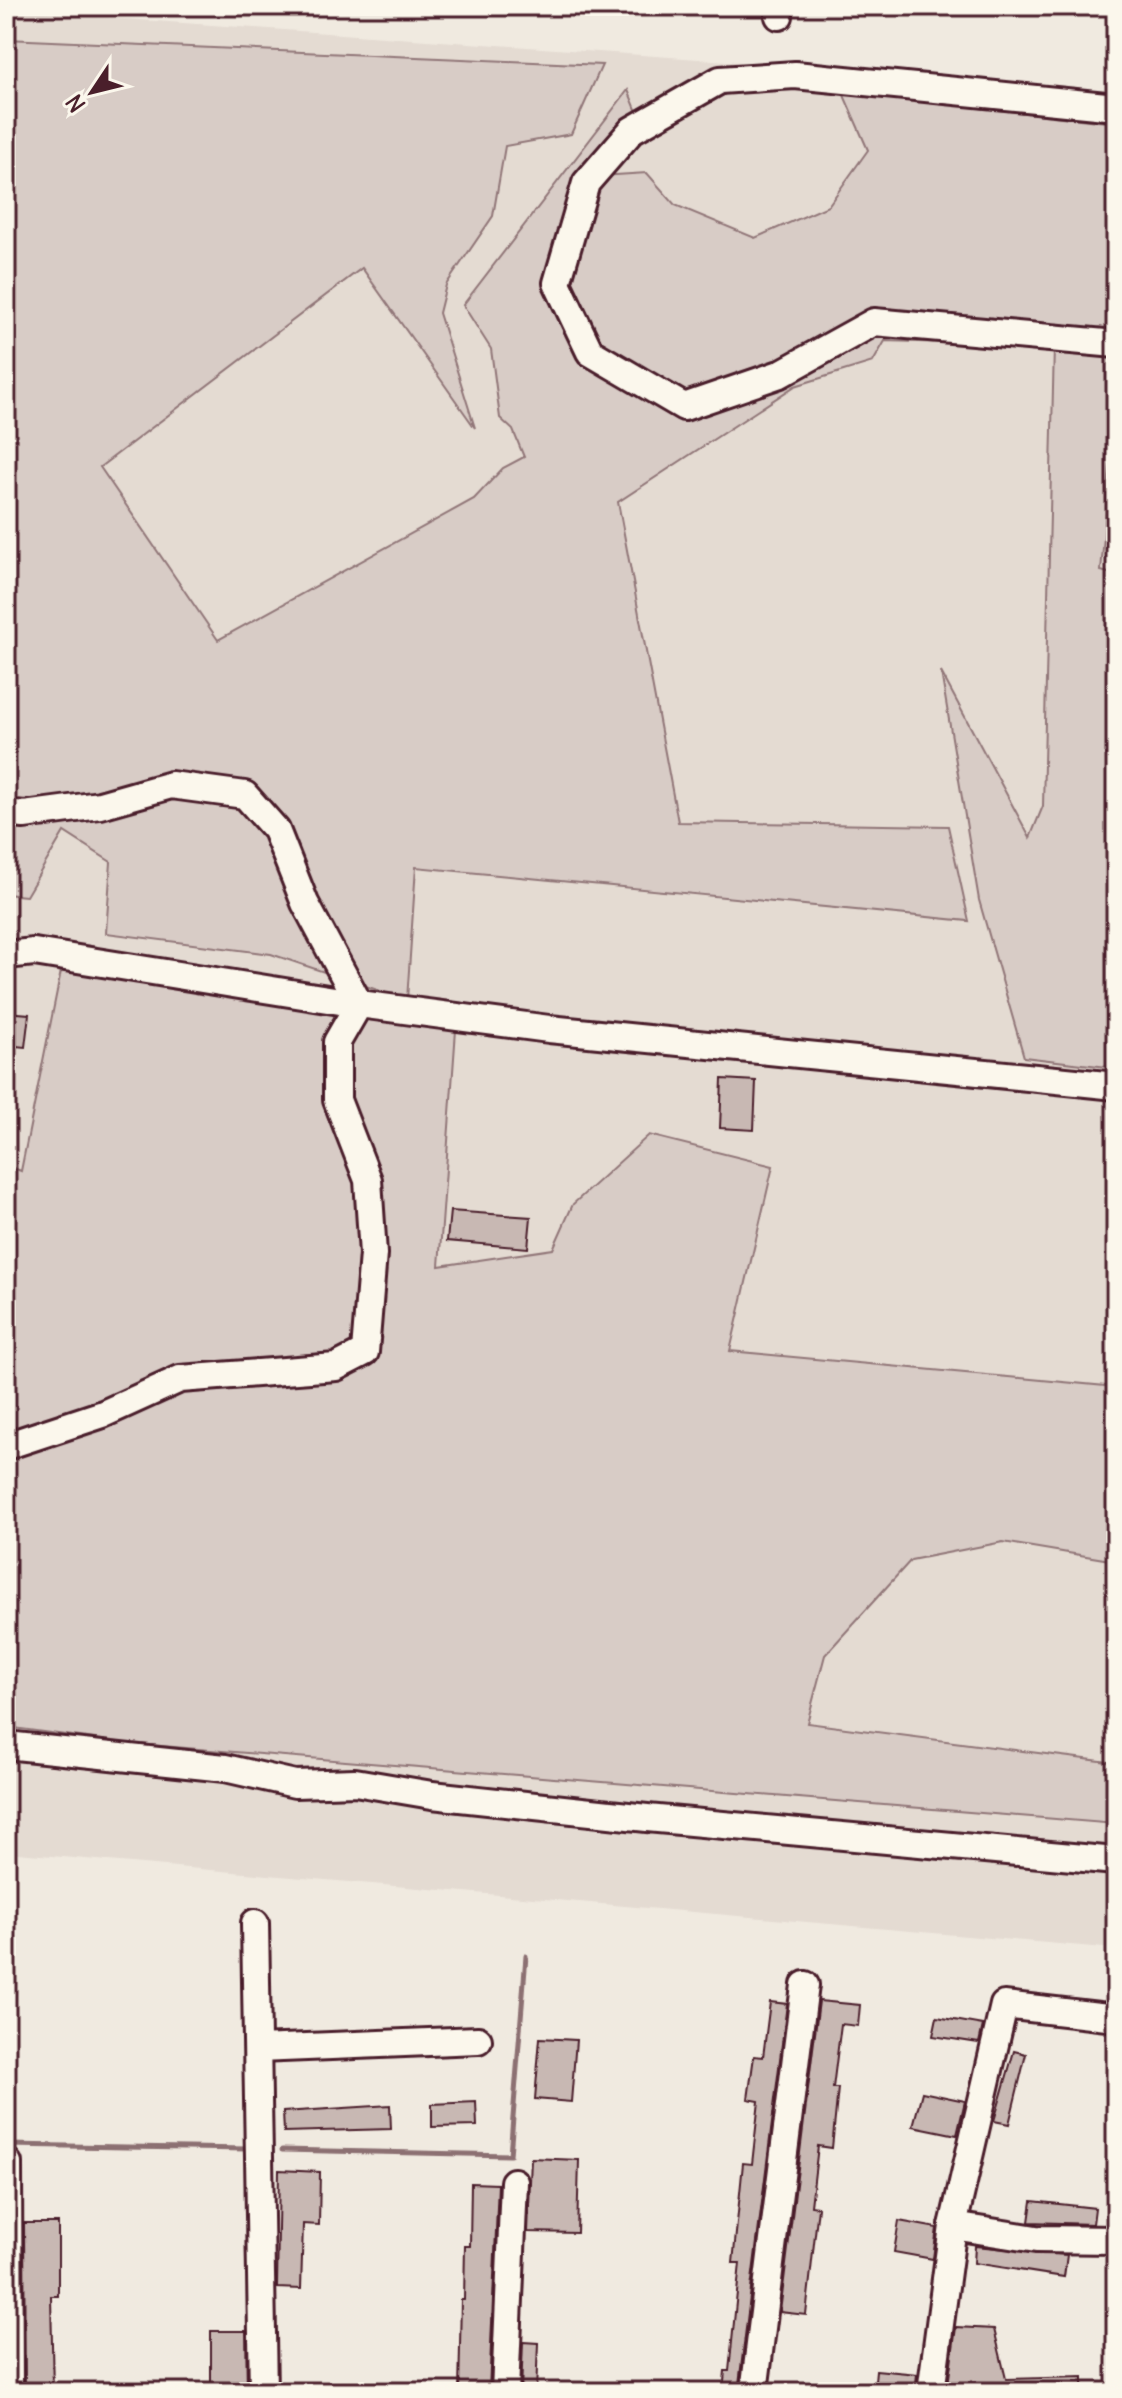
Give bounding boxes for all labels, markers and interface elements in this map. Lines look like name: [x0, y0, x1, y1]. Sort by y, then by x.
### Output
north arrow: [52, 52, 132, 132]
text: N: [60, 89, 91, 118]

